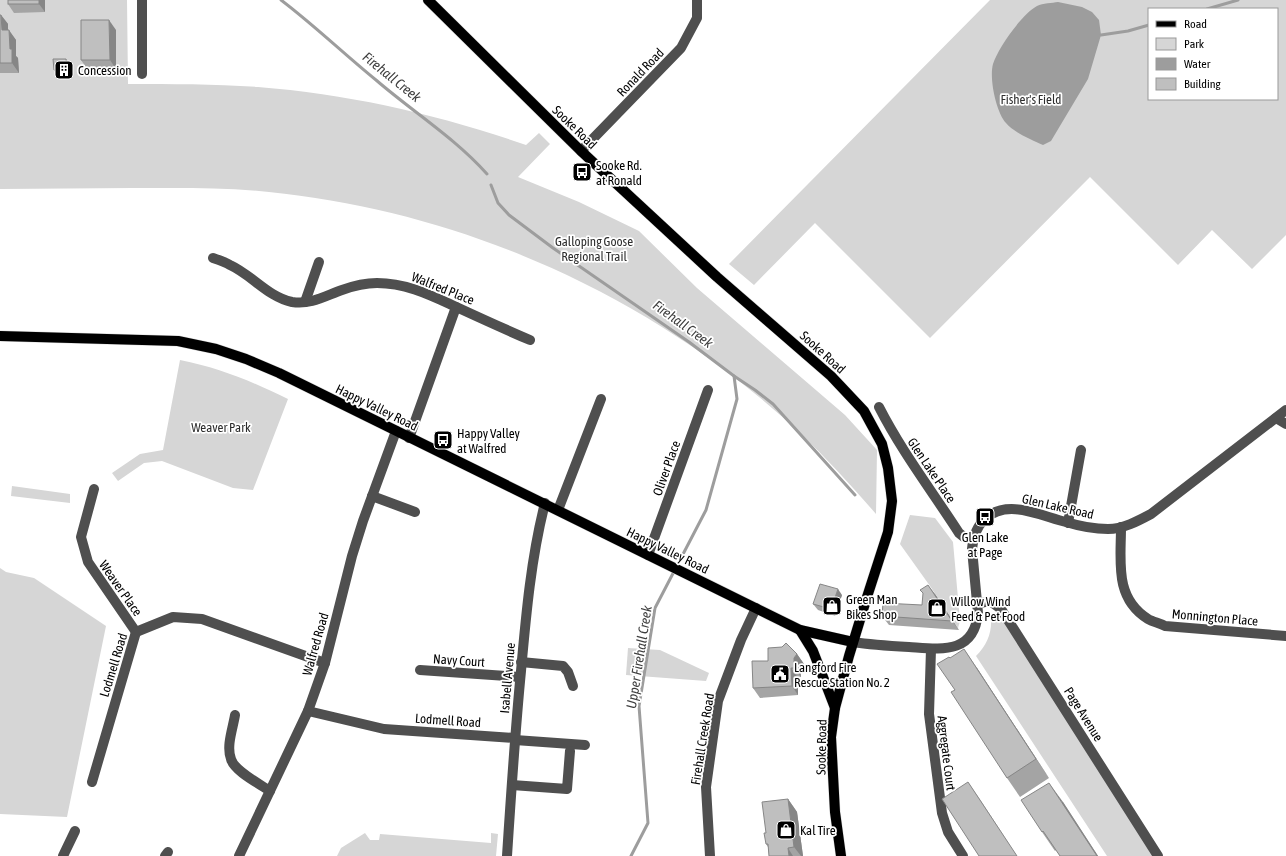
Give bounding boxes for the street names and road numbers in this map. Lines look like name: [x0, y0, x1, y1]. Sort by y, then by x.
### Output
street label: Ronald Road: [614, 45, 667, 100]
street label: Sooke Road: [549, 103, 600, 152]
street label: Walfred Place: [409, 269, 476, 308]
street label: Sooke Road: [797, 328, 848, 377]
street label: Happy Valley Road: [333, 381, 420, 434]
street label: Glen Lake Place: [904, 435, 959, 506]
street label: Oliver Place: [650, 439, 683, 498]
street label: Glen Lake Road: [1021, 491, 1095, 522]
street label: Happy Valley Road: [624, 524, 711, 577]
street label: Weaver Place: [96, 558, 145, 619]
street label: Monnington Place: [1171, 606, 1259, 629]
street label: Walfred Road: [299, 611, 332, 677]
street label: Lodmell Road: [97, 631, 130, 699]
street label: Isabell Avenue: [497, 642, 518, 714]
street label: Navy Court: [433, 651, 486, 670]
street label: Page Avenue: [1061, 684, 1106, 744]
street label: Firehall Creek Road: [688, 692, 717, 786]
street label: Lodmell Road: [414, 711, 481, 730]
street label: Aggregate Court: [934, 715, 959, 792]
street label: Sooke Road: [814, 719, 829, 775]

